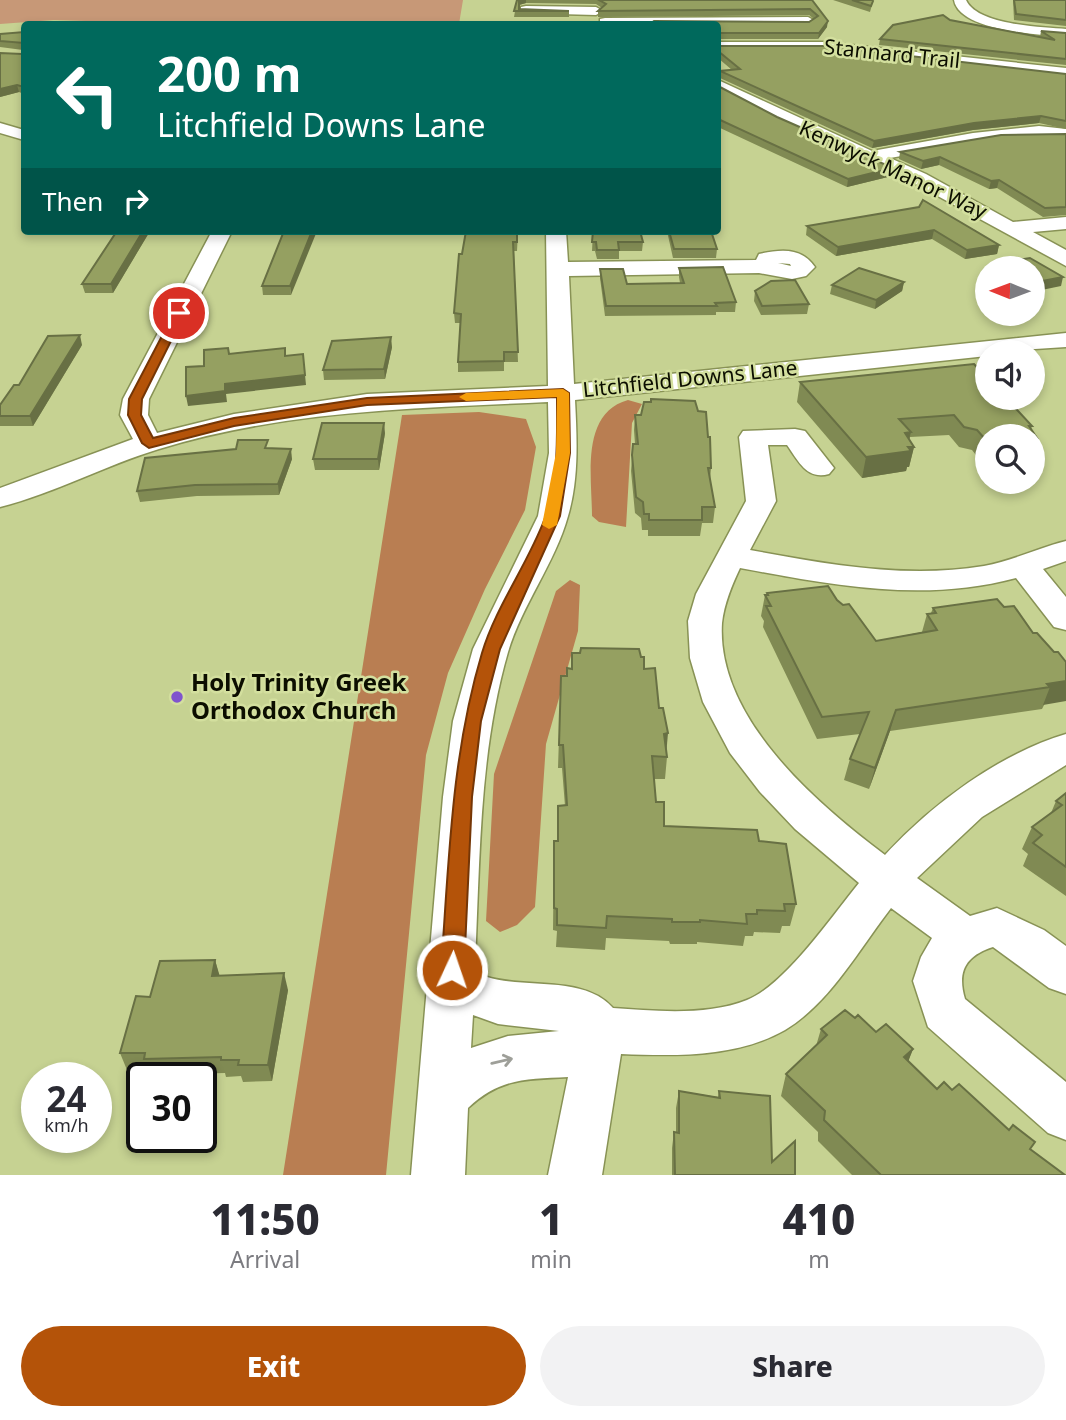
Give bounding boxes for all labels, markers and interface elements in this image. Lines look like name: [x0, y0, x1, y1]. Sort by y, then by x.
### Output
street label: Stannard Trail: [823, 32, 962, 74]
text: 200 m: [157, 40, 302, 106]
icon: left: [42, 49, 133, 140]
text: Litchfield Downs Lane: [157, 103, 485, 146]
street label: Kenwyck Manor Way: [795, 113, 992, 225]
icon: right: [117, 182, 155, 220]
text: Then: [42, 183, 103, 219]
north arrow: [975, 256, 1045, 326]
map controls: [975, 256, 1045, 494]
pin: [149, 283, 209, 343]
icon: arrive: [160, 294, 198, 332]
button: sound: [975, 340, 1045, 410]
street label: Litchfield Downs Lane: [581, 353, 799, 403]
button: search: [975, 424, 1045, 494]
place label: Holy Trinity Greek Orthodox Church: [191, 665, 406, 726]
marker: Holy Trinity Greek Orthodox Church: [169, 689, 185, 705]
position arrow: [415, 933, 489, 1007]
one-way arrow: [490, 1053, 513, 1067]
speed limit sign: 30: [126, 1062, 217, 1153]
text: 24: [46, 1075, 87, 1122]
text: km/h: [44, 1113, 89, 1137]
text: 11:50: [211, 1190, 320, 1247]
text: 1: [539, 1190, 563, 1247]
text: 410: [783, 1190, 855, 1247]
text: Arrival: [230, 1243, 300, 1275]
text: min: [530, 1243, 572, 1275]
text: m: [808, 1243, 830, 1275]
button: Exit: [21, 1326, 526, 1406]
button: Share: [540, 1326, 1045, 1406]

